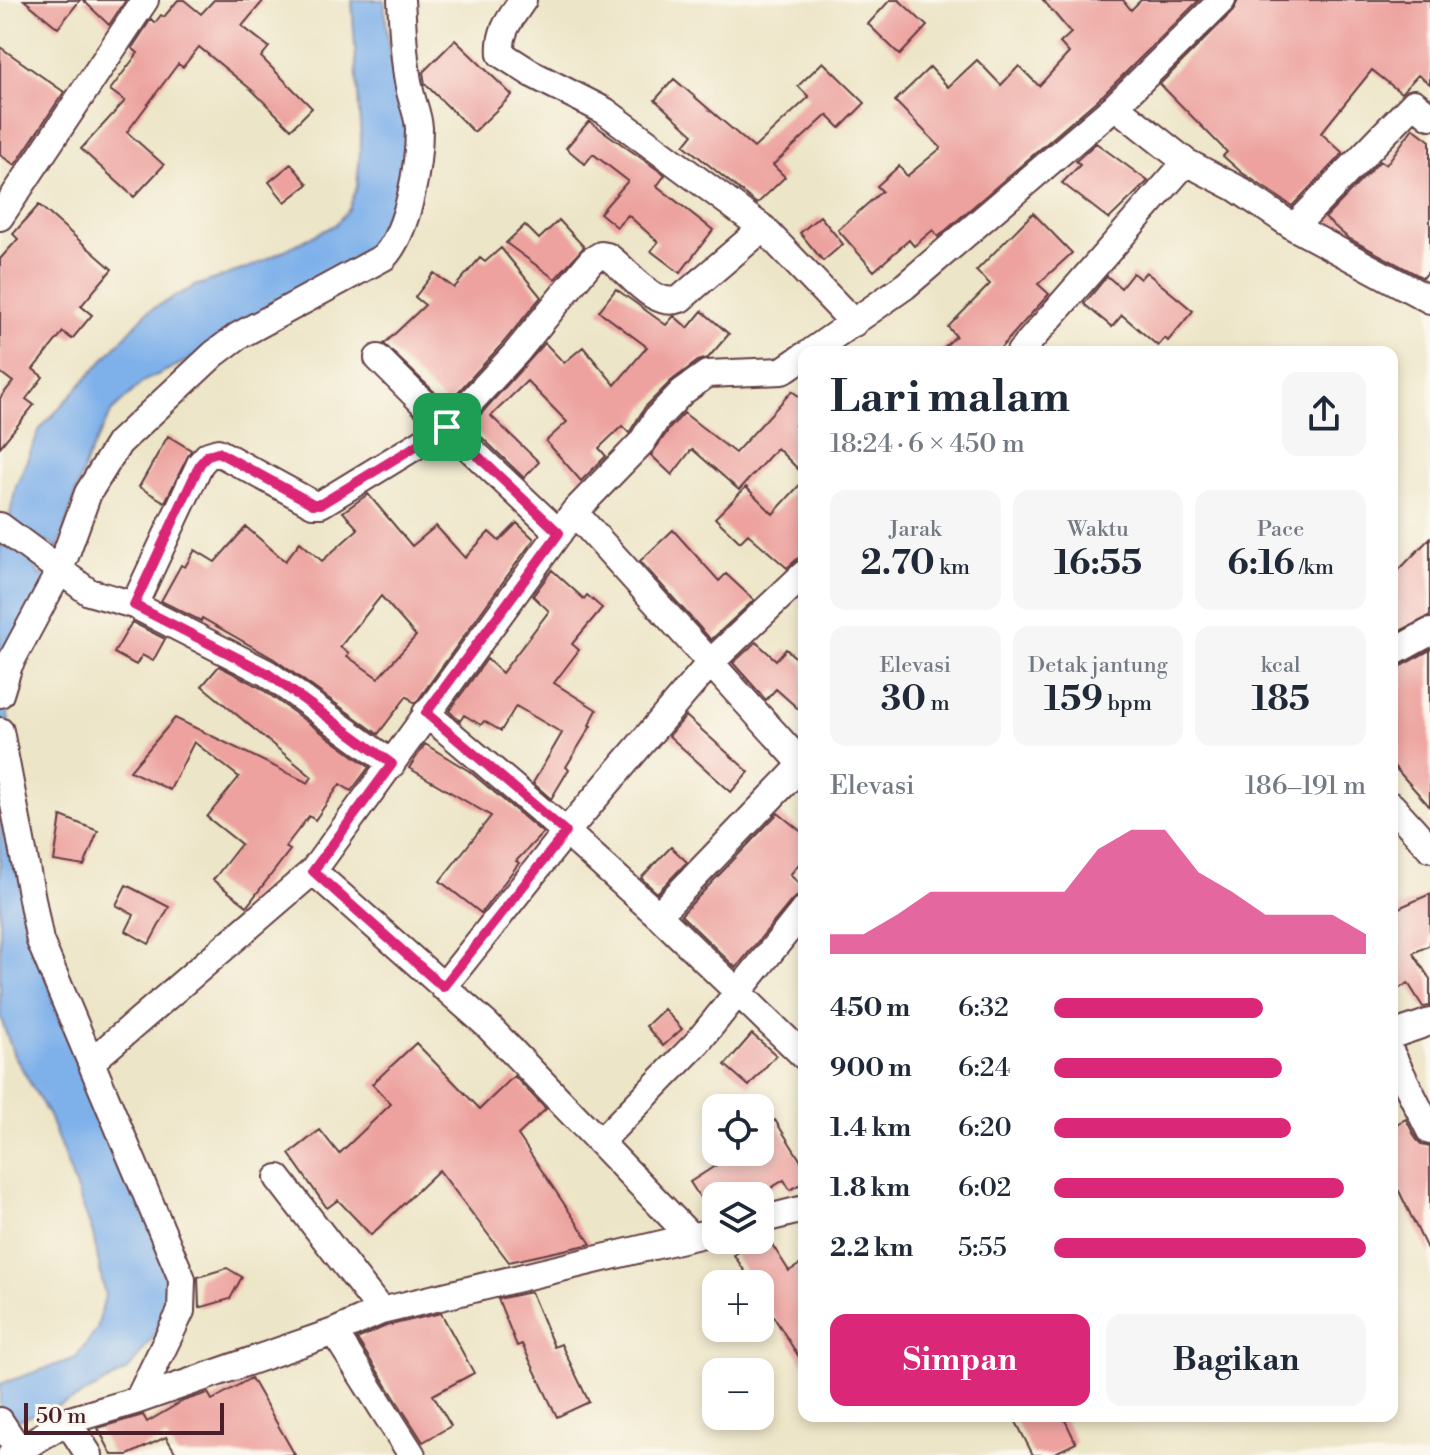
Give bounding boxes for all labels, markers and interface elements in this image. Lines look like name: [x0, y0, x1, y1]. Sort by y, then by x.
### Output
text: Lari malam: [830, 370, 1070, 425]
button: share: [1282, 372, 1366, 456]
pin: [413, 393, 481, 461]
icon: arrive: [425, 405, 469, 449]
text: 18:24 · 6 × 450 m: [830, 428, 1025, 460]
text: Jarak: [889, 516, 942, 543]
text: Waktu: [1067, 516, 1129, 543]
text: Pace: [1257, 516, 1304, 543]
text: 2.70: [861, 543, 935, 585]
text: 16:55: [1054, 543, 1142, 585]
text: 6:16: [1227, 543, 1295, 585]
text: km: [935, 554, 970, 581]
text: /km: [1295, 554, 1334, 581]
text: Elevasi: [880, 652, 951, 679]
text: Detak jantung: [1028, 652, 1168, 679]
text: kcal: [1261, 652, 1301, 679]
text: 30: [881, 679, 926, 721]
text: 159: [1044, 679, 1103, 721]
text: 185: [1251, 679, 1310, 721]
text: m: [926, 690, 950, 717]
text: bpm: [1103, 690, 1152, 717]
text: Elevasi: [830, 770, 915, 802]
text: 186–191 m: [1245, 770, 1366, 802]
text: 450 m: [830, 992, 910, 1024]
text: 6:32: [958, 992, 1009, 1024]
text: 900 m: [830, 1052, 912, 1084]
text: 6:24: [958, 1052, 1010, 1084]
map controls: [702, 1094, 774, 1430]
button: locate: [702, 1094, 774, 1166]
text: 1.4 km: [830, 1112, 911, 1144]
text: 6:20: [958, 1112, 1012, 1144]
text: 1.8 km: [830, 1172, 910, 1204]
text: 6:02: [958, 1172, 1011, 1204]
button: layers: [702, 1182, 774, 1254]
text: 2.2 km: [830, 1232, 914, 1264]
text: 5:55: [958, 1232, 1007, 1264]
button: +: [702, 1270, 774, 1342]
button: Simpan: [830, 1314, 1090, 1406]
button: Bagikan: [1106, 1314, 1366, 1406]
button: −: [702, 1358, 774, 1430]
scale bar: [24, 1399, 224, 1435]
text: 50 m: [36, 1403, 87, 1430]

